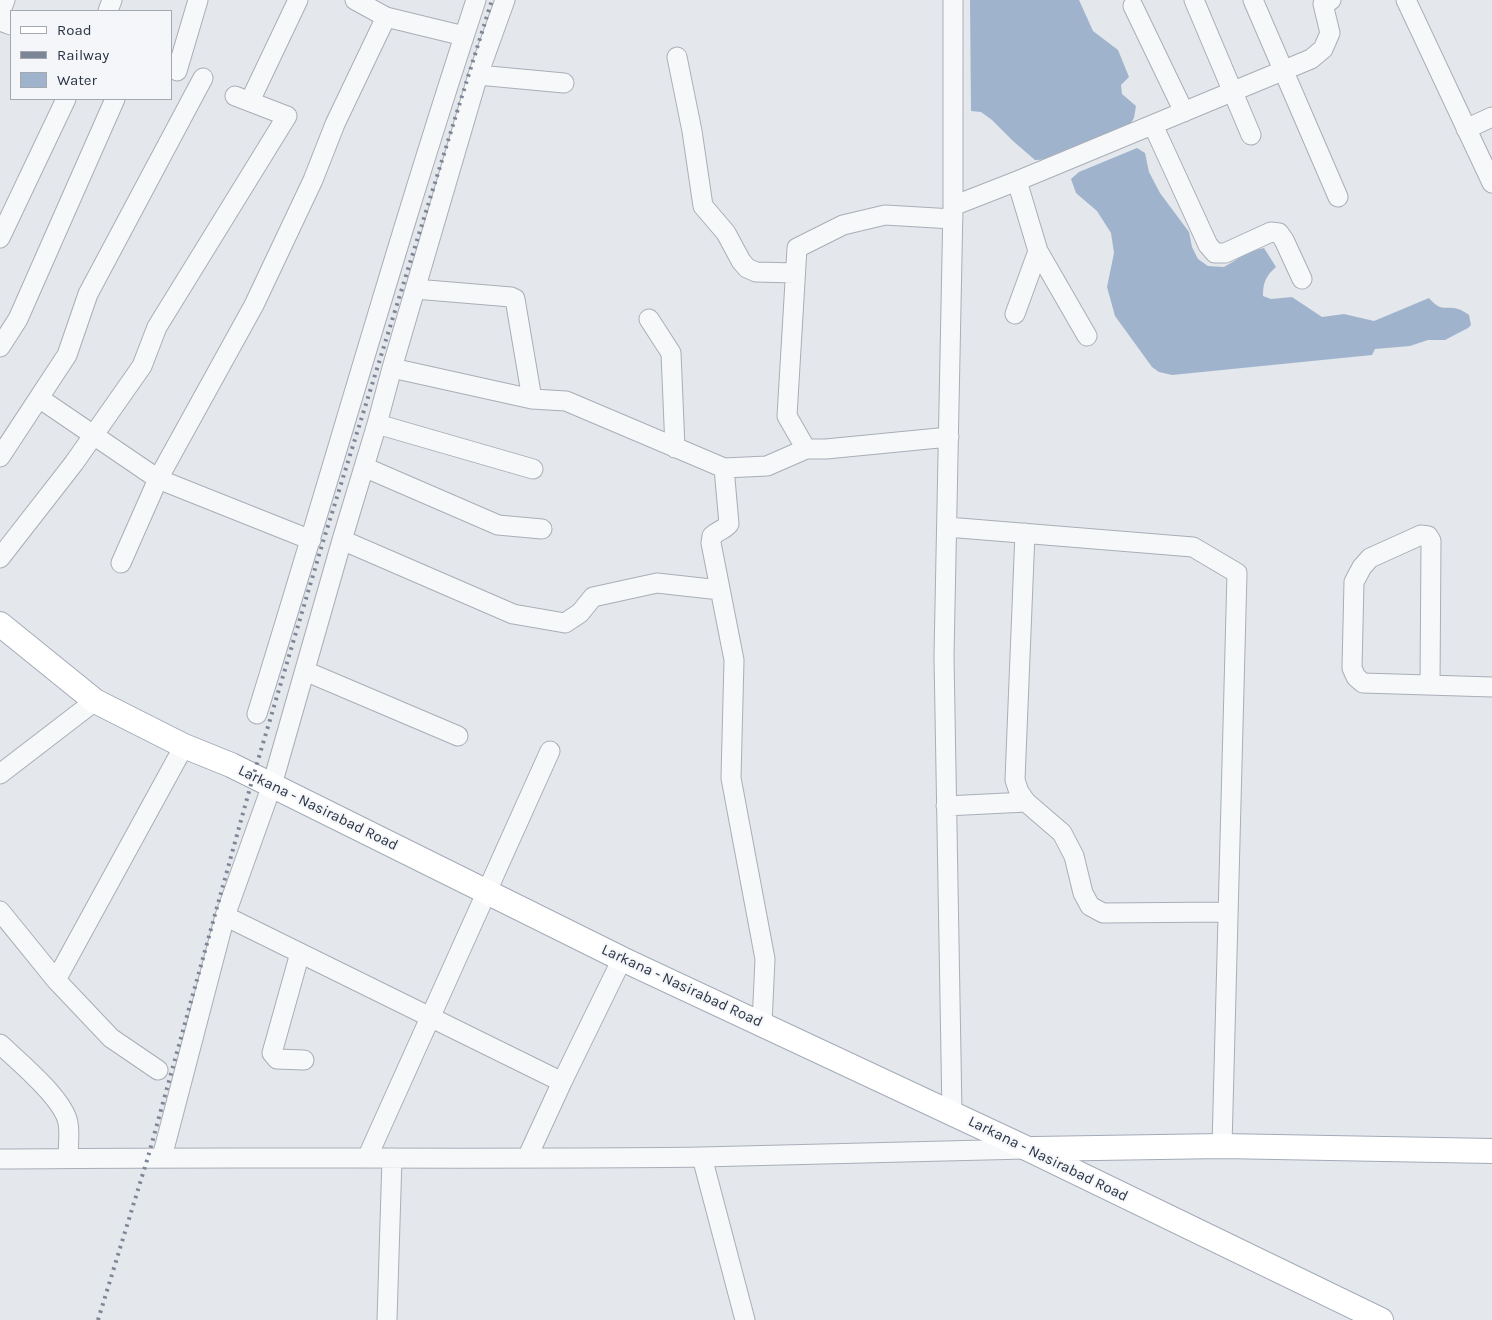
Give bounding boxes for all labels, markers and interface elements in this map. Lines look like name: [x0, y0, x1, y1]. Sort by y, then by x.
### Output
legend: [10, 10, 172, 100]
text: Road: [57, 21, 92, 39]
text: Railway: [57, 46, 109, 64]
text: Water: [57, 71, 97, 89]
street label: Larkana - Nasirabad Road: [235, 761, 401, 855]
street label: Larkana - Nasirabad Road: [599, 941, 765, 1031]
street label: Larkana - Nasirabad Road: [965, 1112, 1131, 1206]

